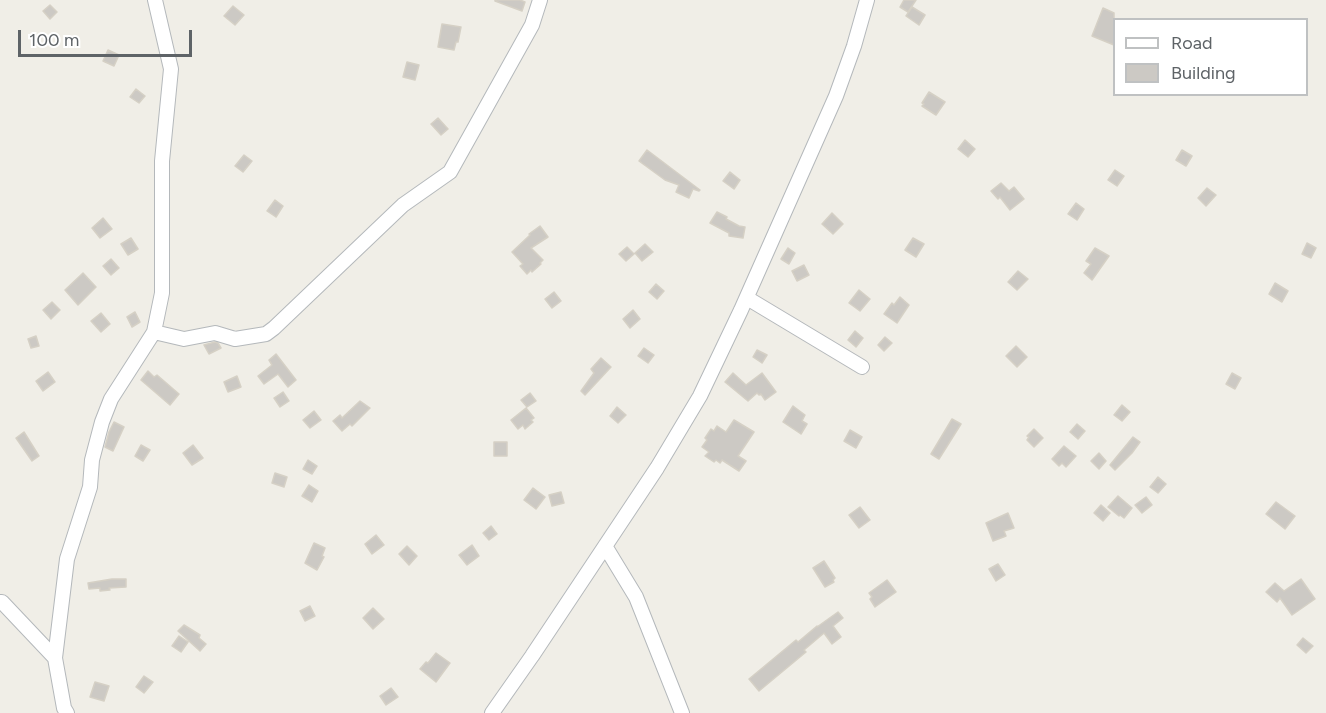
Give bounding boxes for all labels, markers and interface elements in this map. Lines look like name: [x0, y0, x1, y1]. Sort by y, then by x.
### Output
scale bar: [21, 18, 195, 56]
legend: [1113, 18, 1308, 96]
text: 100 m: [29, 29, 79, 51]
text: Road: [1171, 32, 1212, 54]
text: Building: [1171, 62, 1236, 84]

